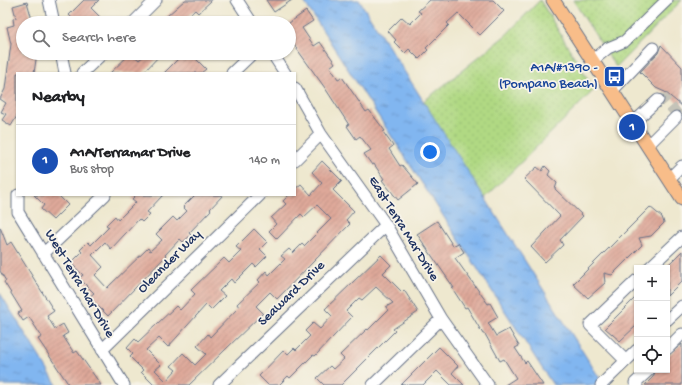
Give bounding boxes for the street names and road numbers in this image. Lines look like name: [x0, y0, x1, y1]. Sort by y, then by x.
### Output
street label: East Terra Mar Drive: [364, 173, 443, 285]
street label: Oleander Way: [134, 226, 206, 298]
street label: West Terra Mar Drive: [40, 227, 118, 342]
street label: Seaward Drive: [255, 257, 330, 330]

